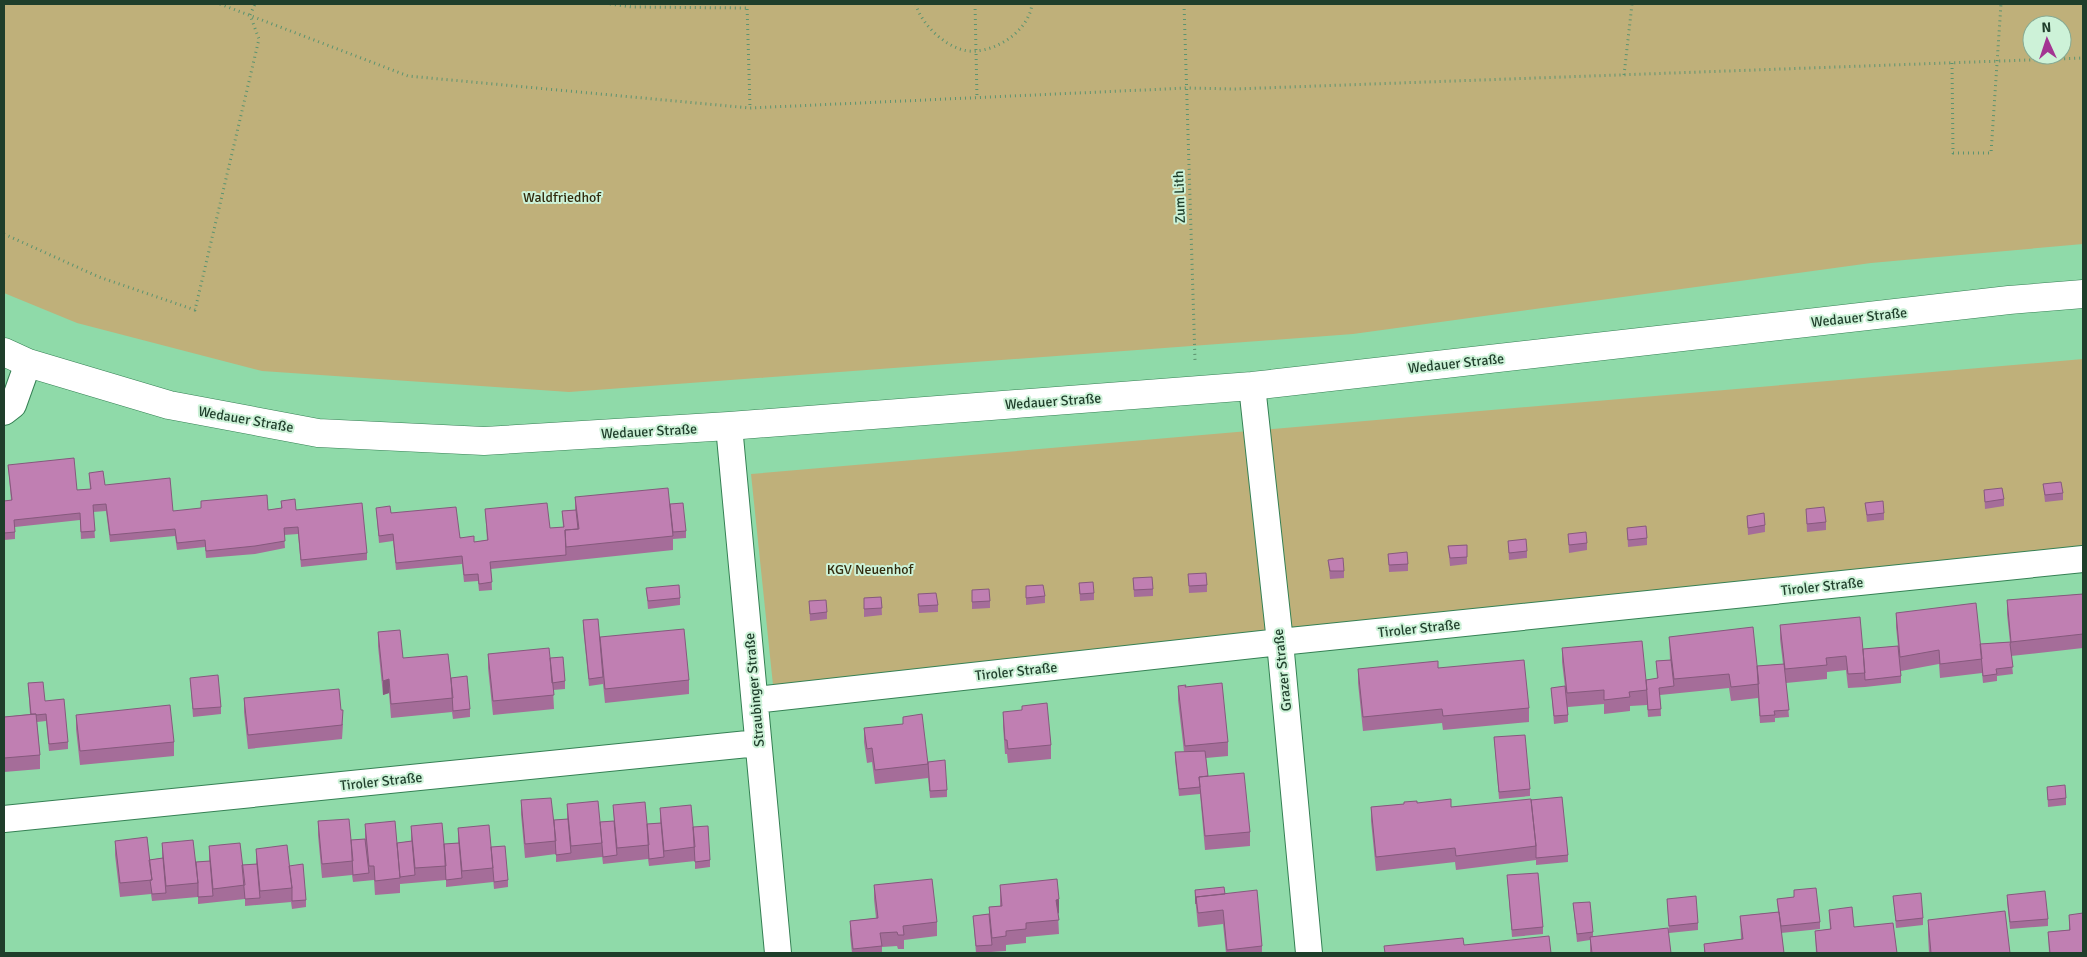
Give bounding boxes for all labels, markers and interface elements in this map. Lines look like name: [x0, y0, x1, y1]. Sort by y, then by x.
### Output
north arrow: [2022, 15, 2072, 65]
text: N: [2041, 19, 2052, 36]
street label: Zum Lith: [1170, 170, 1189, 224]
park label: Waldfriedhof: [523, 189, 602, 206]
street label: Wedauer Straße: [1810, 304, 1908, 331]
street label: Wedauer Straße: [1407, 350, 1505, 377]
street label: Wedauer Straße: [1004, 390, 1102, 413]
street label: Wedauer Straße: [197, 403, 295, 436]
street label: Wedauer Straße: [600, 420, 698, 443]
park label: KGV Neuenhof: [827, 561, 915, 578]
street label: Tiroler Straße: [1780, 574, 1864, 599]
street label: Tiroler Straße: [1377, 616, 1461, 641]
street label: Grazer Straße: [1270, 628, 1295, 712]
street label: Straubinger Straße: [741, 632, 768, 748]
street label: Tiroler Straße: [974, 659, 1058, 684]
street label: Tiroler Straße: [339, 769, 423, 794]

